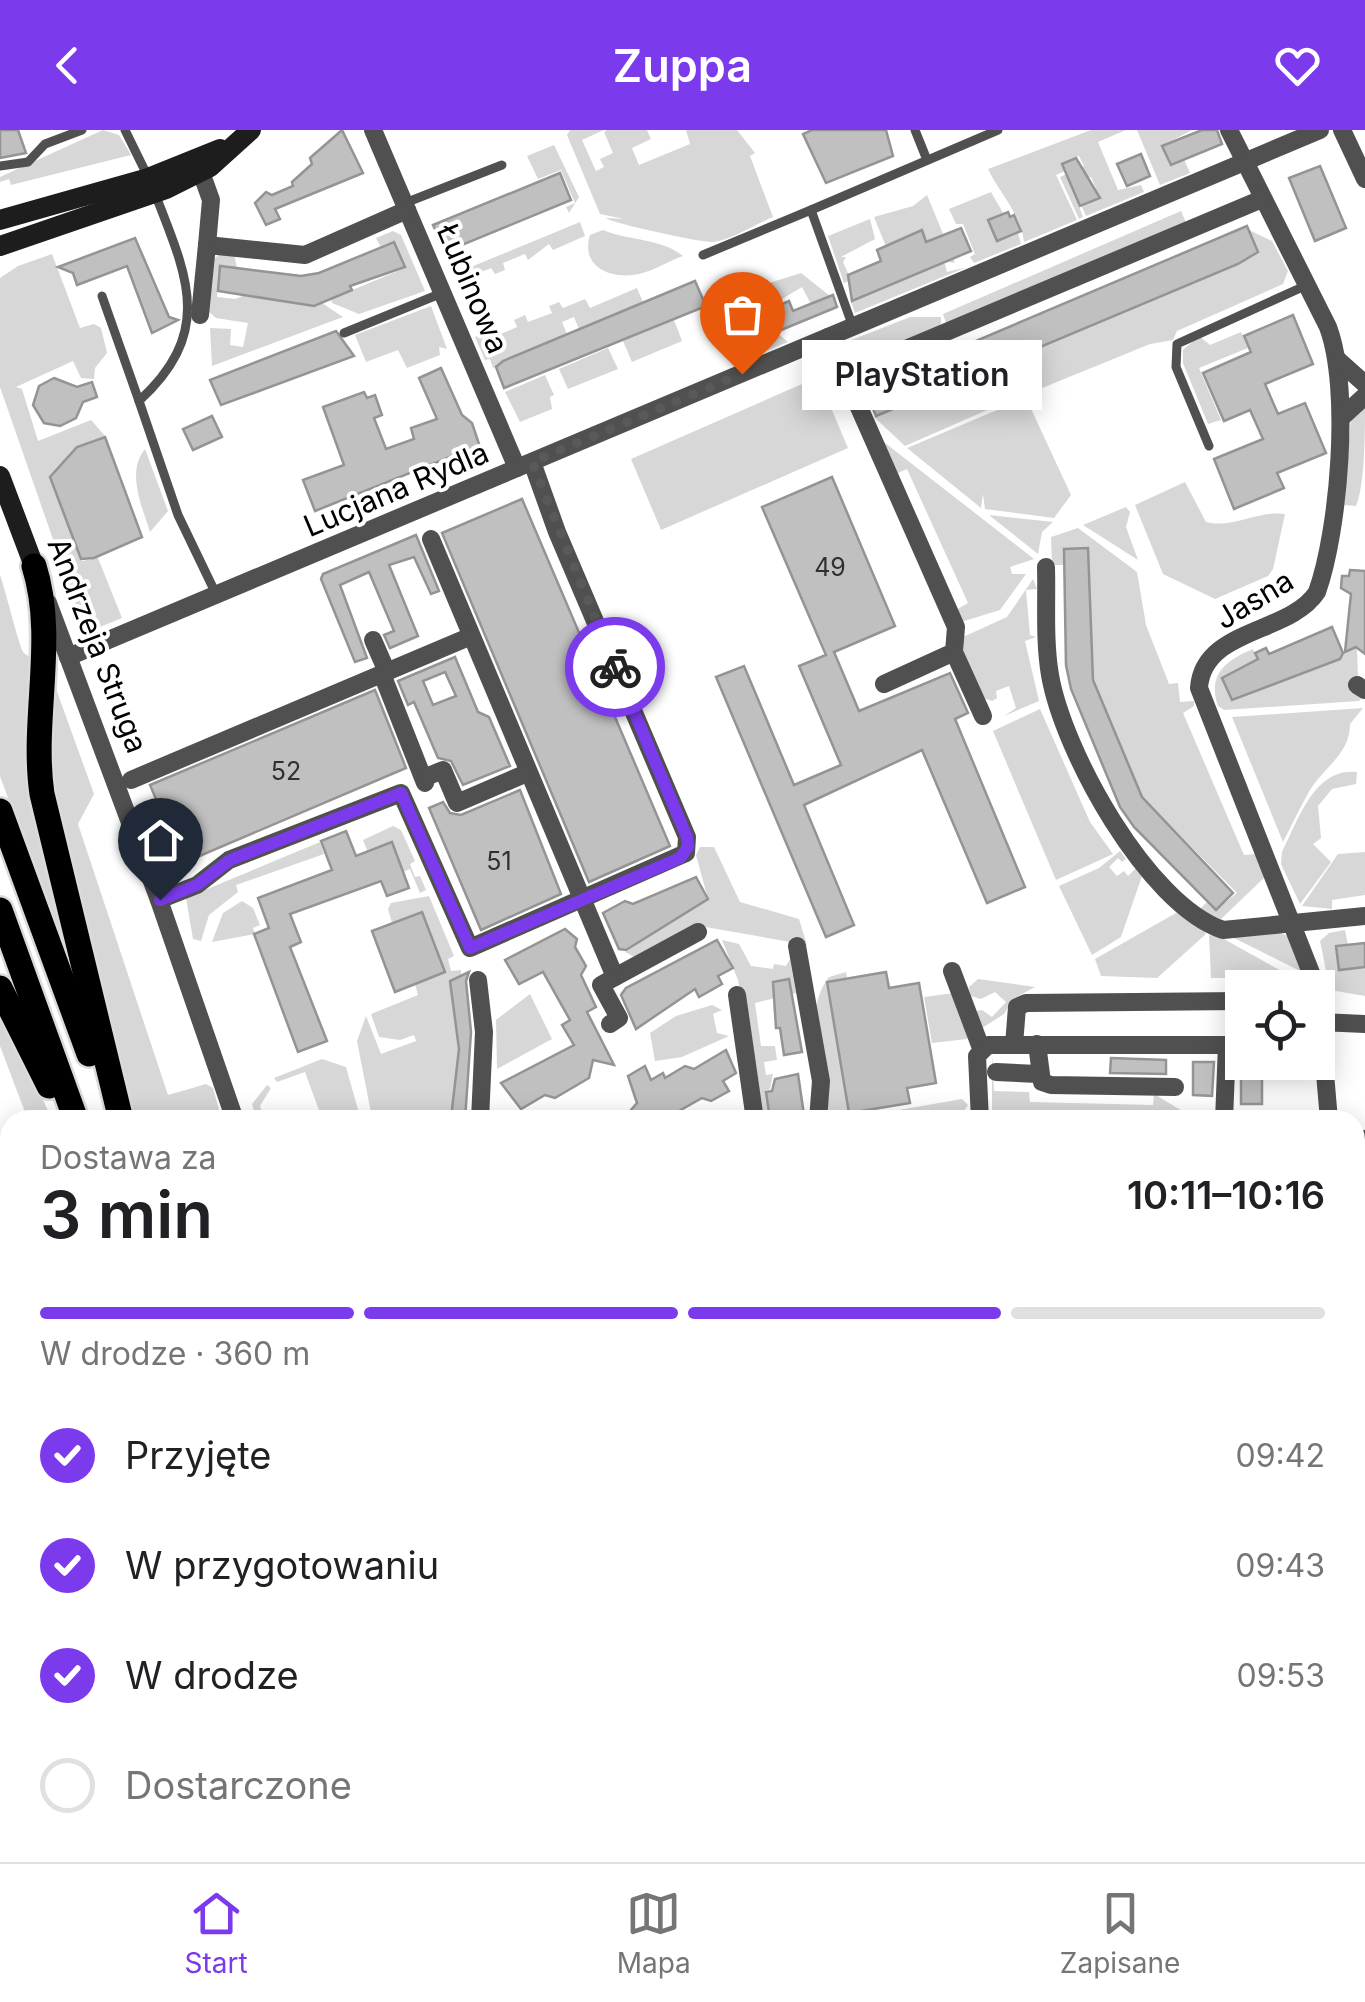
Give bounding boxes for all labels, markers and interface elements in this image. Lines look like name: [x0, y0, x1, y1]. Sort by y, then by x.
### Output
icon: back: [40, 38, 95, 93]
text: Zuppa: [613, 38, 752, 93]
icon: heart: [1270, 38, 1325, 93]
street label: Łubinowa: [430, 218, 516, 358]
pin: [700, 272, 785, 375]
icon: bag: [715, 287, 770, 342]
callout: PlayStation: [802, 339, 1042, 409]
text: PlayStation: [834, 355, 1010, 394]
street label: Lucjana Rydla: [298, 434, 494, 544]
street label: Andrzeja Struga: [40, 532, 156, 758]
house number: 49: [814, 552, 846, 582]
street label: Jasna: [1209, 562, 1299, 636]
courier: [565, 617, 665, 717]
icon: bike: [588, 640, 643, 695]
house number: 52: [271, 756, 301, 786]
pin: [118, 798, 203, 901]
icon: home: [133, 813, 188, 868]
house number: 51: [486, 846, 512, 876]
map controls: [1225, 970, 1335, 1080]
button: locate: [1225, 970, 1335, 1080]
text: Dostawa za: [40, 1138, 217, 1177]
text: 10:11–10:16: [1127, 1172, 1325, 1218]
text: 3 min: [40, 1175, 213, 1254]
text: W drodze · 360 m: [40, 1334, 310, 1373]
icon: check: [40, 1428, 95, 1483]
text: Przyjęte: [125, 1432, 272, 1478]
text: 09:42: [1236, 1436, 1325, 1475]
icon: check: [40, 1538, 95, 1593]
text: W przygotowaniu: [125, 1542, 439, 1588]
text: 09:43: [1235, 1546, 1325, 1585]
icon: check: [40, 1648, 95, 1703]
text: W drodze: [125, 1652, 299, 1698]
text: 09:53: [1237, 1656, 1325, 1695]
text: Dostarczone: [125, 1762, 352, 1808]
tab: Start: [185, 1886, 248, 1980]
tab: Mapa: [617, 1886, 691, 1980]
tab: Zapisane: [1060, 1886, 1180, 1980]

